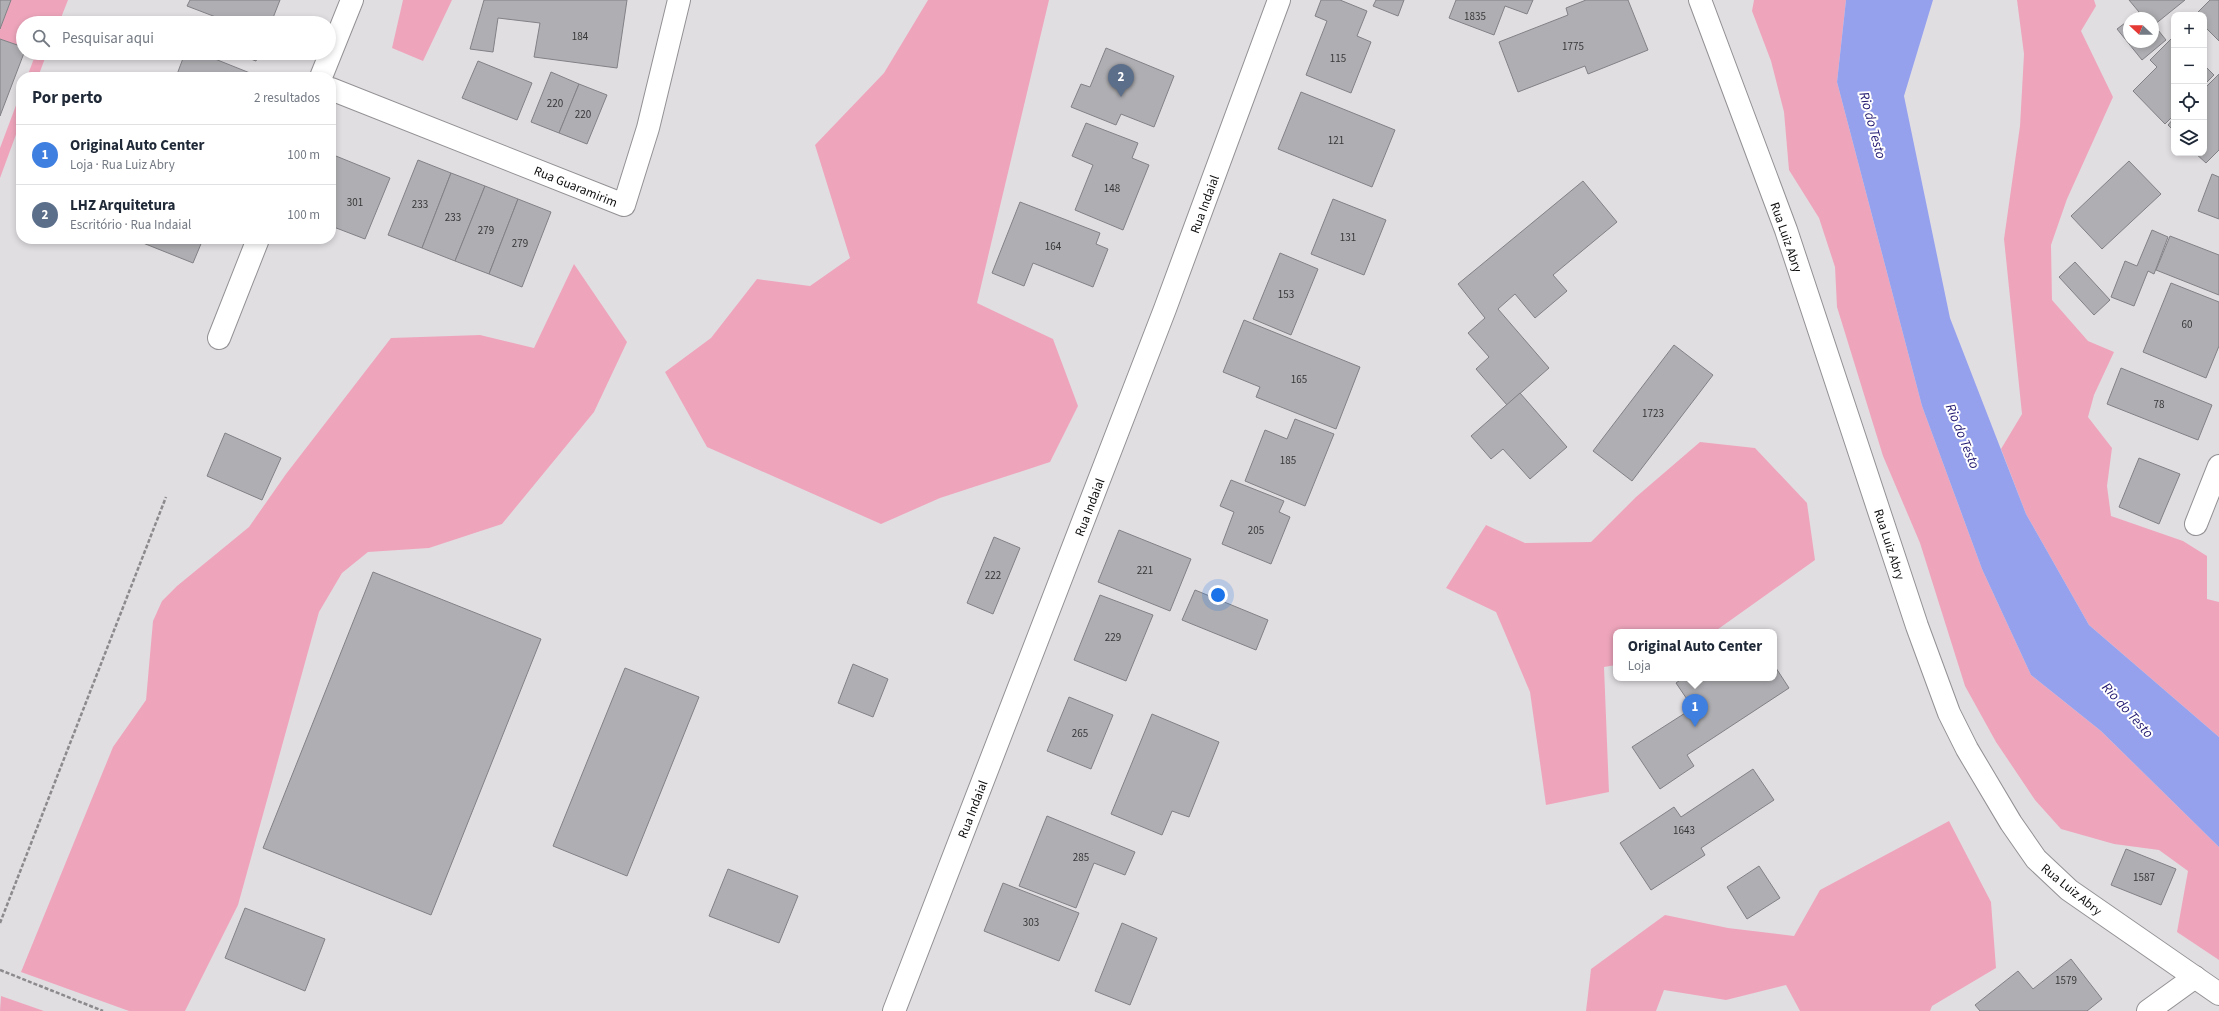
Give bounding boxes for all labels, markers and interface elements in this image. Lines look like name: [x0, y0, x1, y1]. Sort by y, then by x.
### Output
house number: 1835: [1464, 9, 1486, 24]
north arrow: [2123, 12, 2159, 48]
map controls: [2171, 12, 2207, 156]
button: +: [2171, 12, 2207, 48]
search box: [16, 16, 336, 60]
icon: search: [30, 27, 52, 49]
text: Pesquisar aqui: [62, 28, 154, 49]
house number: 184: [572, 29, 589, 44]
house number: 1775: [1562, 39, 1584, 54]
button: −: [2171, 48, 2207, 84]
house number: 115: [1330, 51, 1346, 66]
pin: 2: [1108, 64, 1134, 97]
button: locate: [2171, 84, 2207, 120]
text: Por perto: [32, 86, 102, 110]
text: 2 resultados: [254, 89, 320, 107]
water label: Rio do Testo: [1853, 90, 1891, 161]
house number: 220: [547, 96, 563, 111]
house number: 220: [575, 107, 591, 122]
button: layers: [2171, 120, 2207, 156]
house number: 121: [1328, 133, 1344, 148]
text: Original Auto Center: [70, 135, 204, 156]
text: 1: [42, 146, 48, 164]
text: 100 m: [287, 146, 320, 164]
text: Loja · Rua Luiz Abry: [70, 156, 175, 174]
street label: Rua Guaramirim: [531, 162, 620, 212]
street label: Rua Indaial: [1186, 173, 1224, 236]
house number: 148: [1104, 181, 1121, 196]
text: LHZ Arquitetura: [70, 195, 175, 216]
house number: 301: [347, 195, 363, 210]
house number: 233: [412, 197, 428, 212]
street label: Rua Luiz Abry: [1766, 200, 1807, 275]
text: 2: [42, 206, 48, 224]
text: 100 m: [287, 206, 320, 224]
house number: 233: [445, 210, 461, 225]
text: Escritório · Rua Indaial: [70, 216, 191, 234]
house number: 279: [478, 223, 494, 238]
house number: 131: [1340, 230, 1356, 245]
house number: 279: [512, 236, 528, 251]
house number: 164: [1045, 239, 1062, 254]
house number: 153: [1278, 287, 1294, 302]
house number: 60: [2182, 317, 2192, 332]
house number: 165: [1291, 372, 1307, 387]
house number: 78: [2154, 397, 2165, 412]
water label: Rio do Testo: [1940, 401, 1984, 472]
house number: 1723: [1642, 406, 1664, 421]
house number: 185: [1280, 453, 1296, 468]
street label: Rua Indaial: [1071, 476, 1109, 539]
street label: Rua Luiz Abry: [1869, 507, 1909, 582]
house number: 205: [1248, 523, 1264, 538]
house number: 221: [1137, 563, 1153, 578]
house number: 222: [985, 568, 1001, 583]
your location: [1208, 585, 1228, 605]
popup: [1613, 629, 1777, 681]
house number: 229: [1105, 630, 1121, 645]
text: Original Auto Center: [1628, 636, 1762, 657]
text: Loja: [1628, 657, 1651, 675]
water label: Rio do Testo: [2097, 678, 2158, 743]
pin: 1: [1682, 694, 1708, 727]
house number: 265: [1072, 726, 1088, 741]
street label: Rua Indaial: [954, 778, 992, 841]
house number: 1643: [1673, 823, 1695, 838]
house number: 285: [1073, 850, 1089, 865]
street label: Rua Luiz Abry: [2037, 860, 2106, 920]
house number: 1587: [2133, 870, 2155, 885]
house number: 303: [1023, 915, 1039, 930]
house number: 1579: [2055, 973, 2077, 988]

